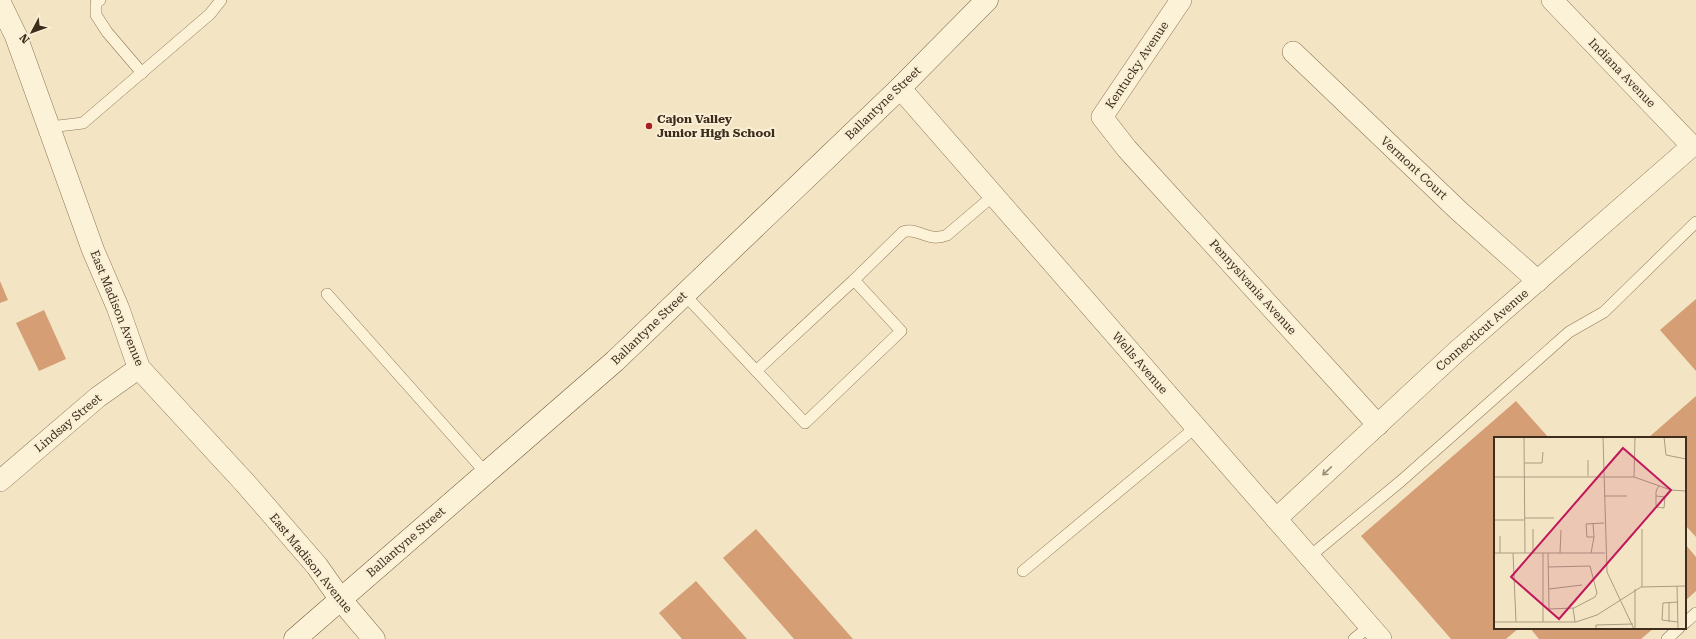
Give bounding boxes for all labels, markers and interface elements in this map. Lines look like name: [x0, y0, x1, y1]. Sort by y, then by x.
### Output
north arrow: [12, 12, 52, 52]
street label: Kentucky Avenue: [1103, 18, 1172, 111]
text: N: [17, 30, 33, 46]
street label: Indiana Avenue: [1586, 36, 1659, 111]
street label: Ballantyne Street: [842, 63, 924, 143]
place label: Cajon Valley Junior High School: [657, 112, 775, 140]
marker: Cajon Valley Junior High School: [644, 121, 654, 131]
street label: Vermont Court: [1378, 134, 1451, 203]
street label: Pennyslvania Avenue: [1207, 237, 1300, 338]
street label: East Madison Avenue: [87, 248, 147, 368]
street label: Connecticut Avenue: [1433, 286, 1531, 374]
street label: Ballantyne Street: [608, 288, 690, 368]
street label: Wells Avenue: [1109, 329, 1171, 397]
street label: Lindsay Street: [32, 391, 105, 455]
inset map: [1494, 437, 1686, 629]
one-way arrow: [1322, 467, 1332, 476]
street label: Ballantyne Street: [364, 504, 449, 580]
street label: East Madison Avenue: [267, 511, 356, 616]

